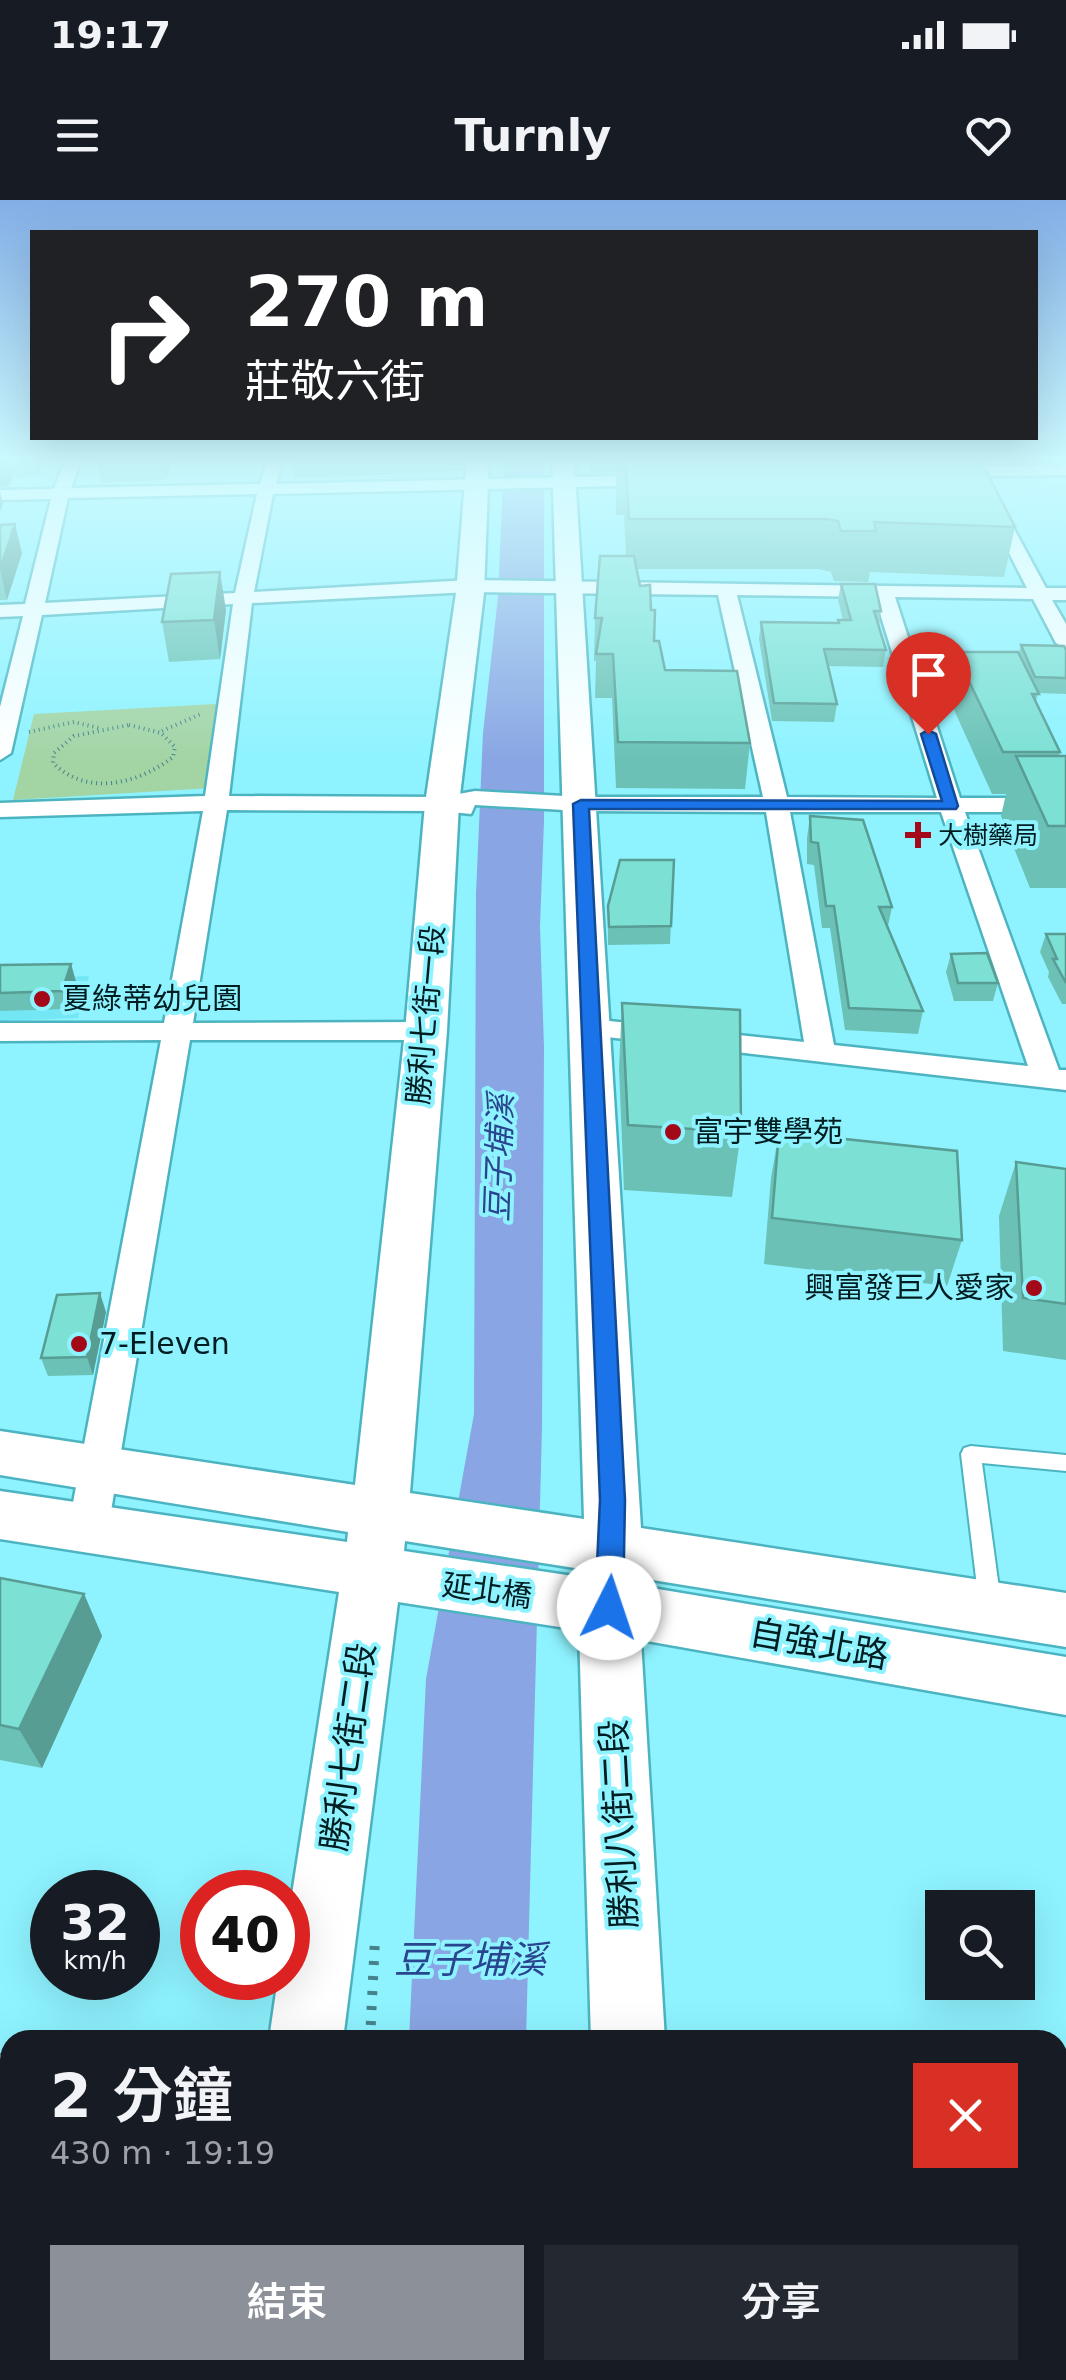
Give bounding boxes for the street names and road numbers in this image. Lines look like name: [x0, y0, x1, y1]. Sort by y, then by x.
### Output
street label: 勝利七街一段: [400, 924, 451, 1106]
street label: 延北橋: [440, 1567, 534, 1614]
street label: 自強北路: [747, 1612, 891, 1676]
street label: 勝利七街二段: [314, 1640, 382, 1854]
street label: 勝利八街二段: [594, 1718, 644, 1930]

